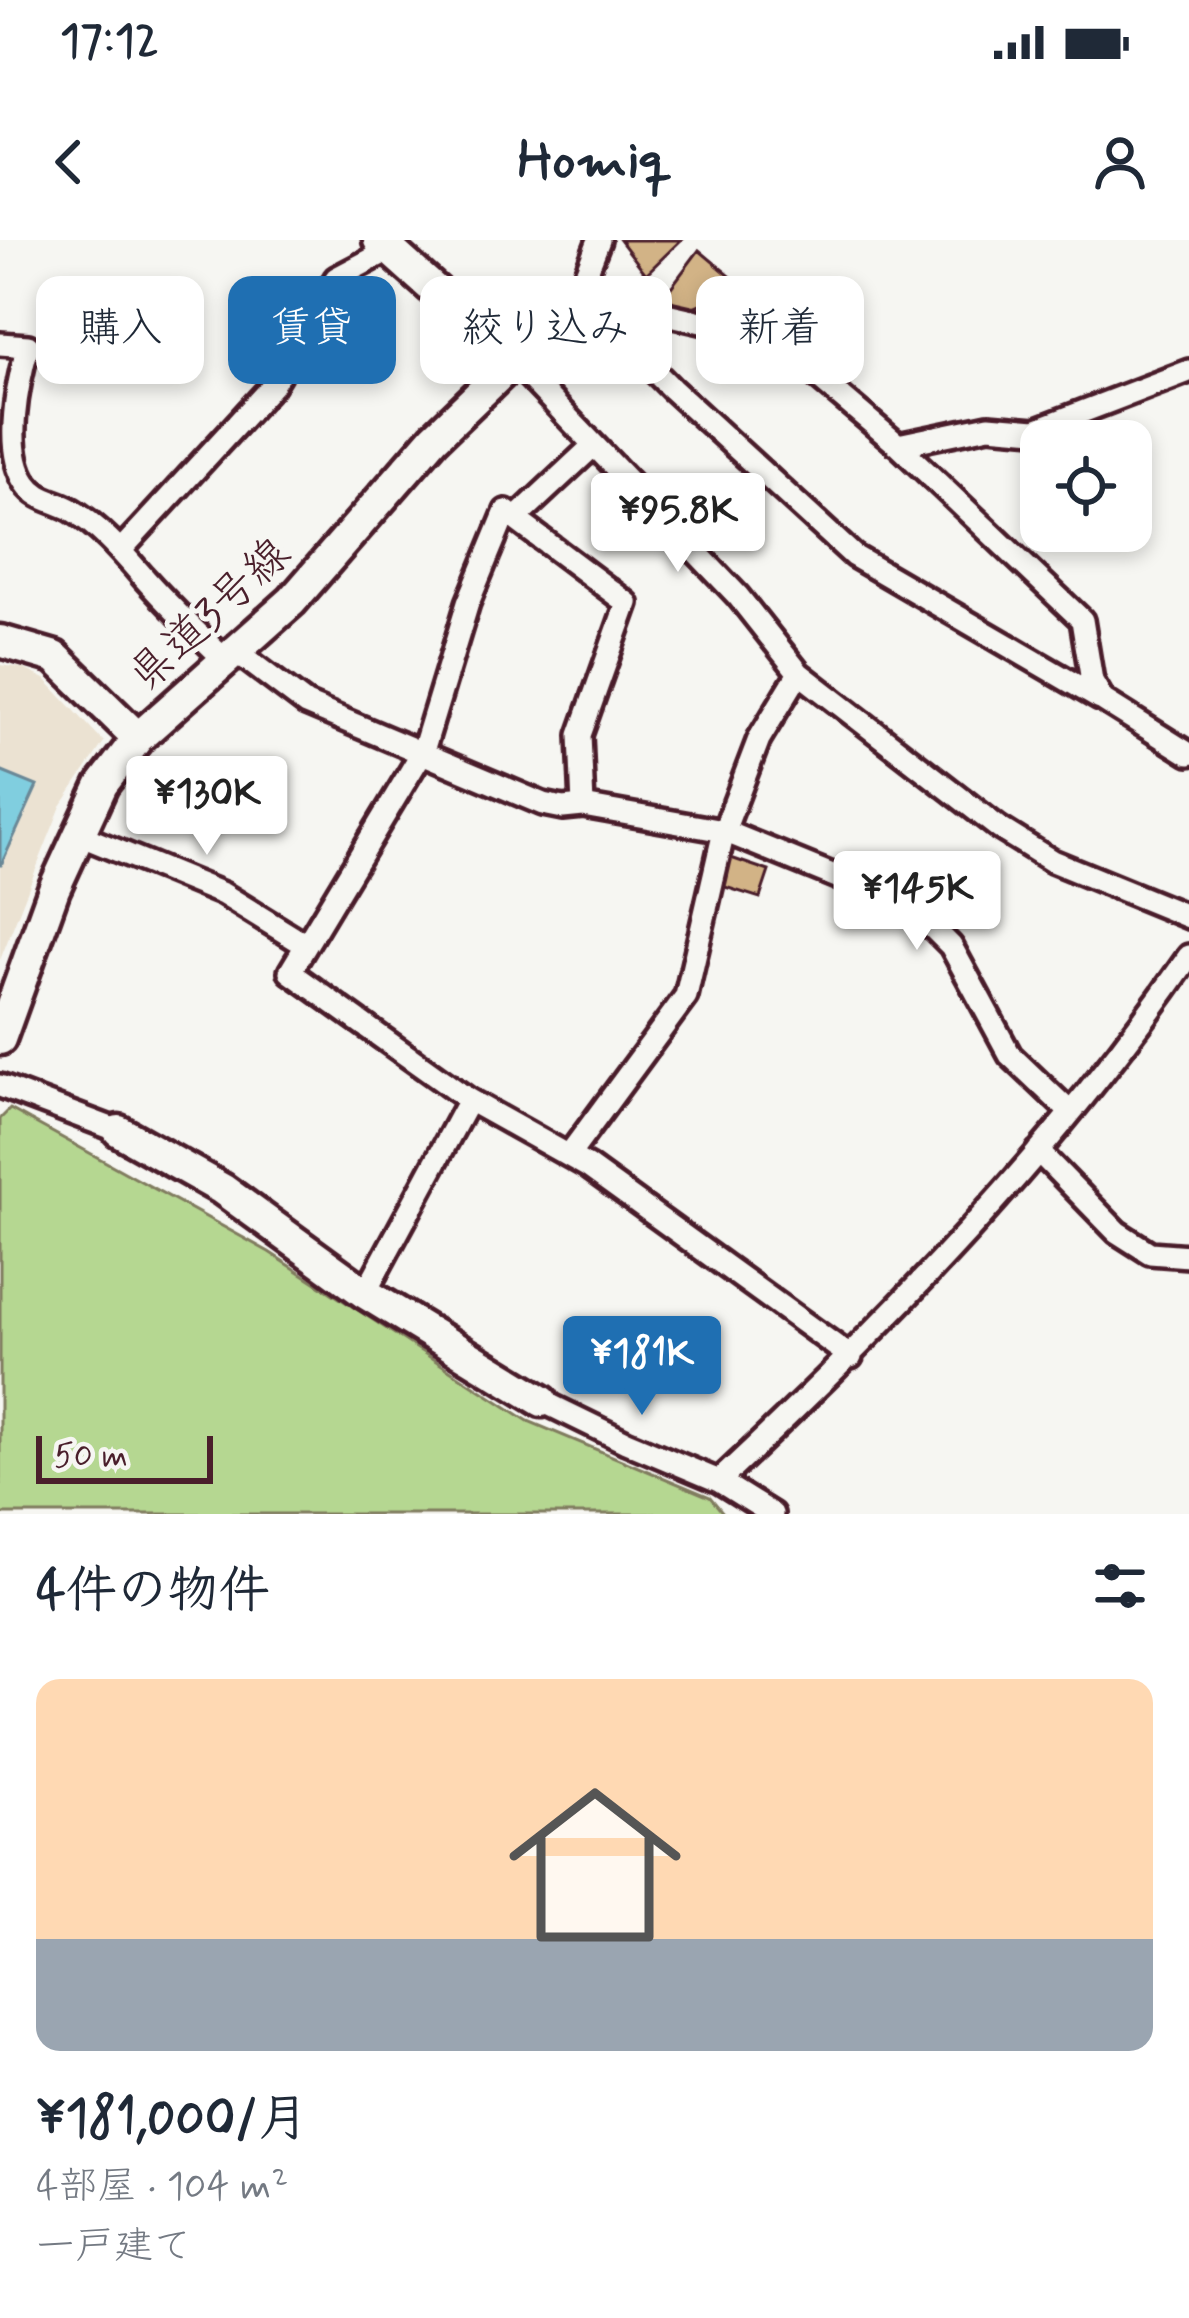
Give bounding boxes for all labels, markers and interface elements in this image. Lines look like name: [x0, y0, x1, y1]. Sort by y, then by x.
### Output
text: 17:12: [60, 13, 159, 72]
text: Homiq: [517, 127, 672, 198]
icon: back: [36, 129, 102, 195]
icon: person: [1087, 129, 1153, 195]
chip: 購入: [36, 276, 204, 384]
chip: 賃貸: [228, 276, 396, 384]
chip: 絞り込み: [420, 276, 672, 384]
chip: 新着: [696, 276, 864, 384]
map controls: [1020, 420, 1152, 552]
button: locate: [1020, 420, 1152, 552]
pin: ¥95.8K: [580, 473, 776, 575]
text: ¥95.8K: [618, 486, 738, 537]
street label: 県道3号線: [117, 526, 304, 705]
pin: ¥130K: [123, 756, 291, 858]
text: ¥130K: [153, 769, 261, 820]
pin: ¥145K: [833, 851, 1001, 953]
text: ¥145K: [861, 864, 973, 915]
pin: ¥181K: [558, 1316, 726, 1418]
text: ¥181K: [590, 1329, 694, 1380]
scale bar: [36, 1430, 213, 1483]
text: 50 m: [54, 1435, 128, 1479]
icon: filters: [1087, 1553, 1153, 1619]
text: 4件の物件: [36, 1559, 270, 1625]
icon: home: [487, 1757, 703, 1973]
text: ¥181,000/月: [36, 2087, 309, 2153]
text: 4部屋 · 104 m²: [36, 2162, 288, 2213]
text: 一戸建て: [36, 2222, 192, 2273]

